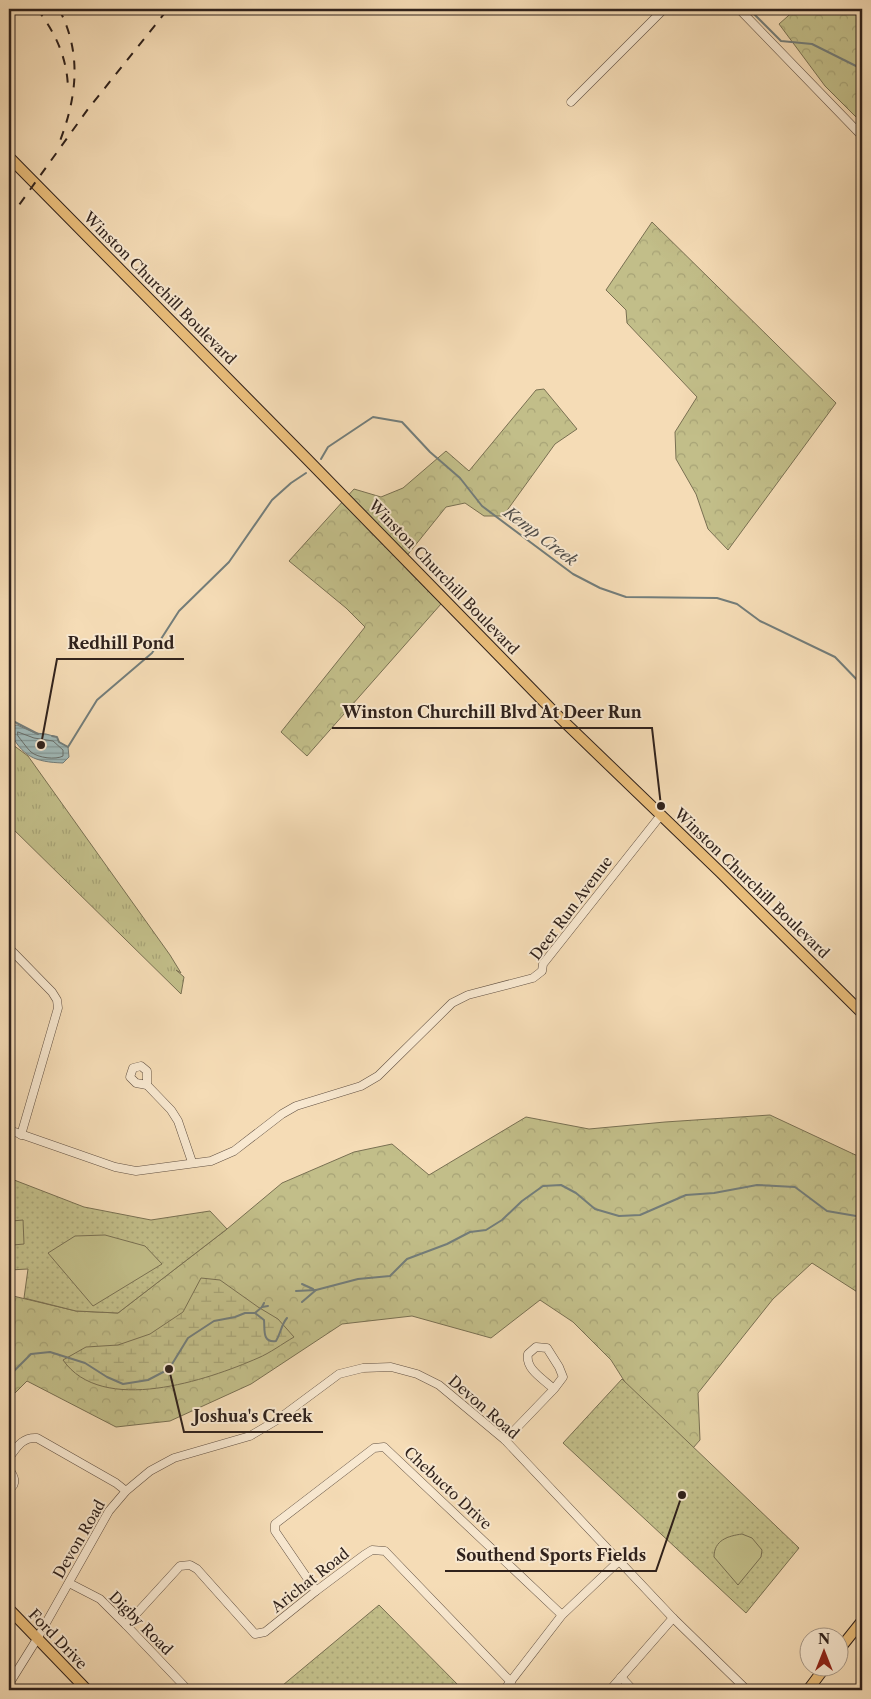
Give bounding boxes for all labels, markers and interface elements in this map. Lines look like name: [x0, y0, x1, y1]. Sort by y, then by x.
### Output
street label: Winston Churchill Boulevard: [79, 207, 240, 368]
street label: Winston Churchill Boulevard: [364, 495, 523, 658]
water label: Kemp Creek: [499, 501, 582, 570]
callout: Redhill Pond: [57, 628, 184, 659]
text: Redhill Pond: [68, 633, 175, 653]
callout: Winston Churchill Blvd At Deer Run: [332, 697, 652, 728]
text: Winston Churchill Blvd At Deer Run: [341, 702, 642, 722]
street label: Winston Churchill Boulevard: [670, 803, 833, 962]
street label: Deer Run Avenue: [526, 852, 616, 964]
street label: Devon Road: [445, 1371, 523, 1443]
callout: Joshua's Creek: [184, 1401, 323, 1432]
text: Joshua's Creek: [190, 1406, 313, 1426]
street label: Chebucto Drive: [400, 1443, 496, 1533]
street label: Devon Road: [49, 1496, 109, 1582]
callout: Southend Sports Fields: [445, 1540, 656, 1571]
street label: Arichat Road: [266, 1544, 353, 1617]
text: Southend Sports Fields: [456, 1545, 646, 1565]
street label: Digby Road: [105, 1587, 177, 1659]
street label: Ford Drive: [25, 1605, 91, 1673]
north arrow: [798, 1626, 848, 1676]
text: N: [818, 1630, 830, 1648]

